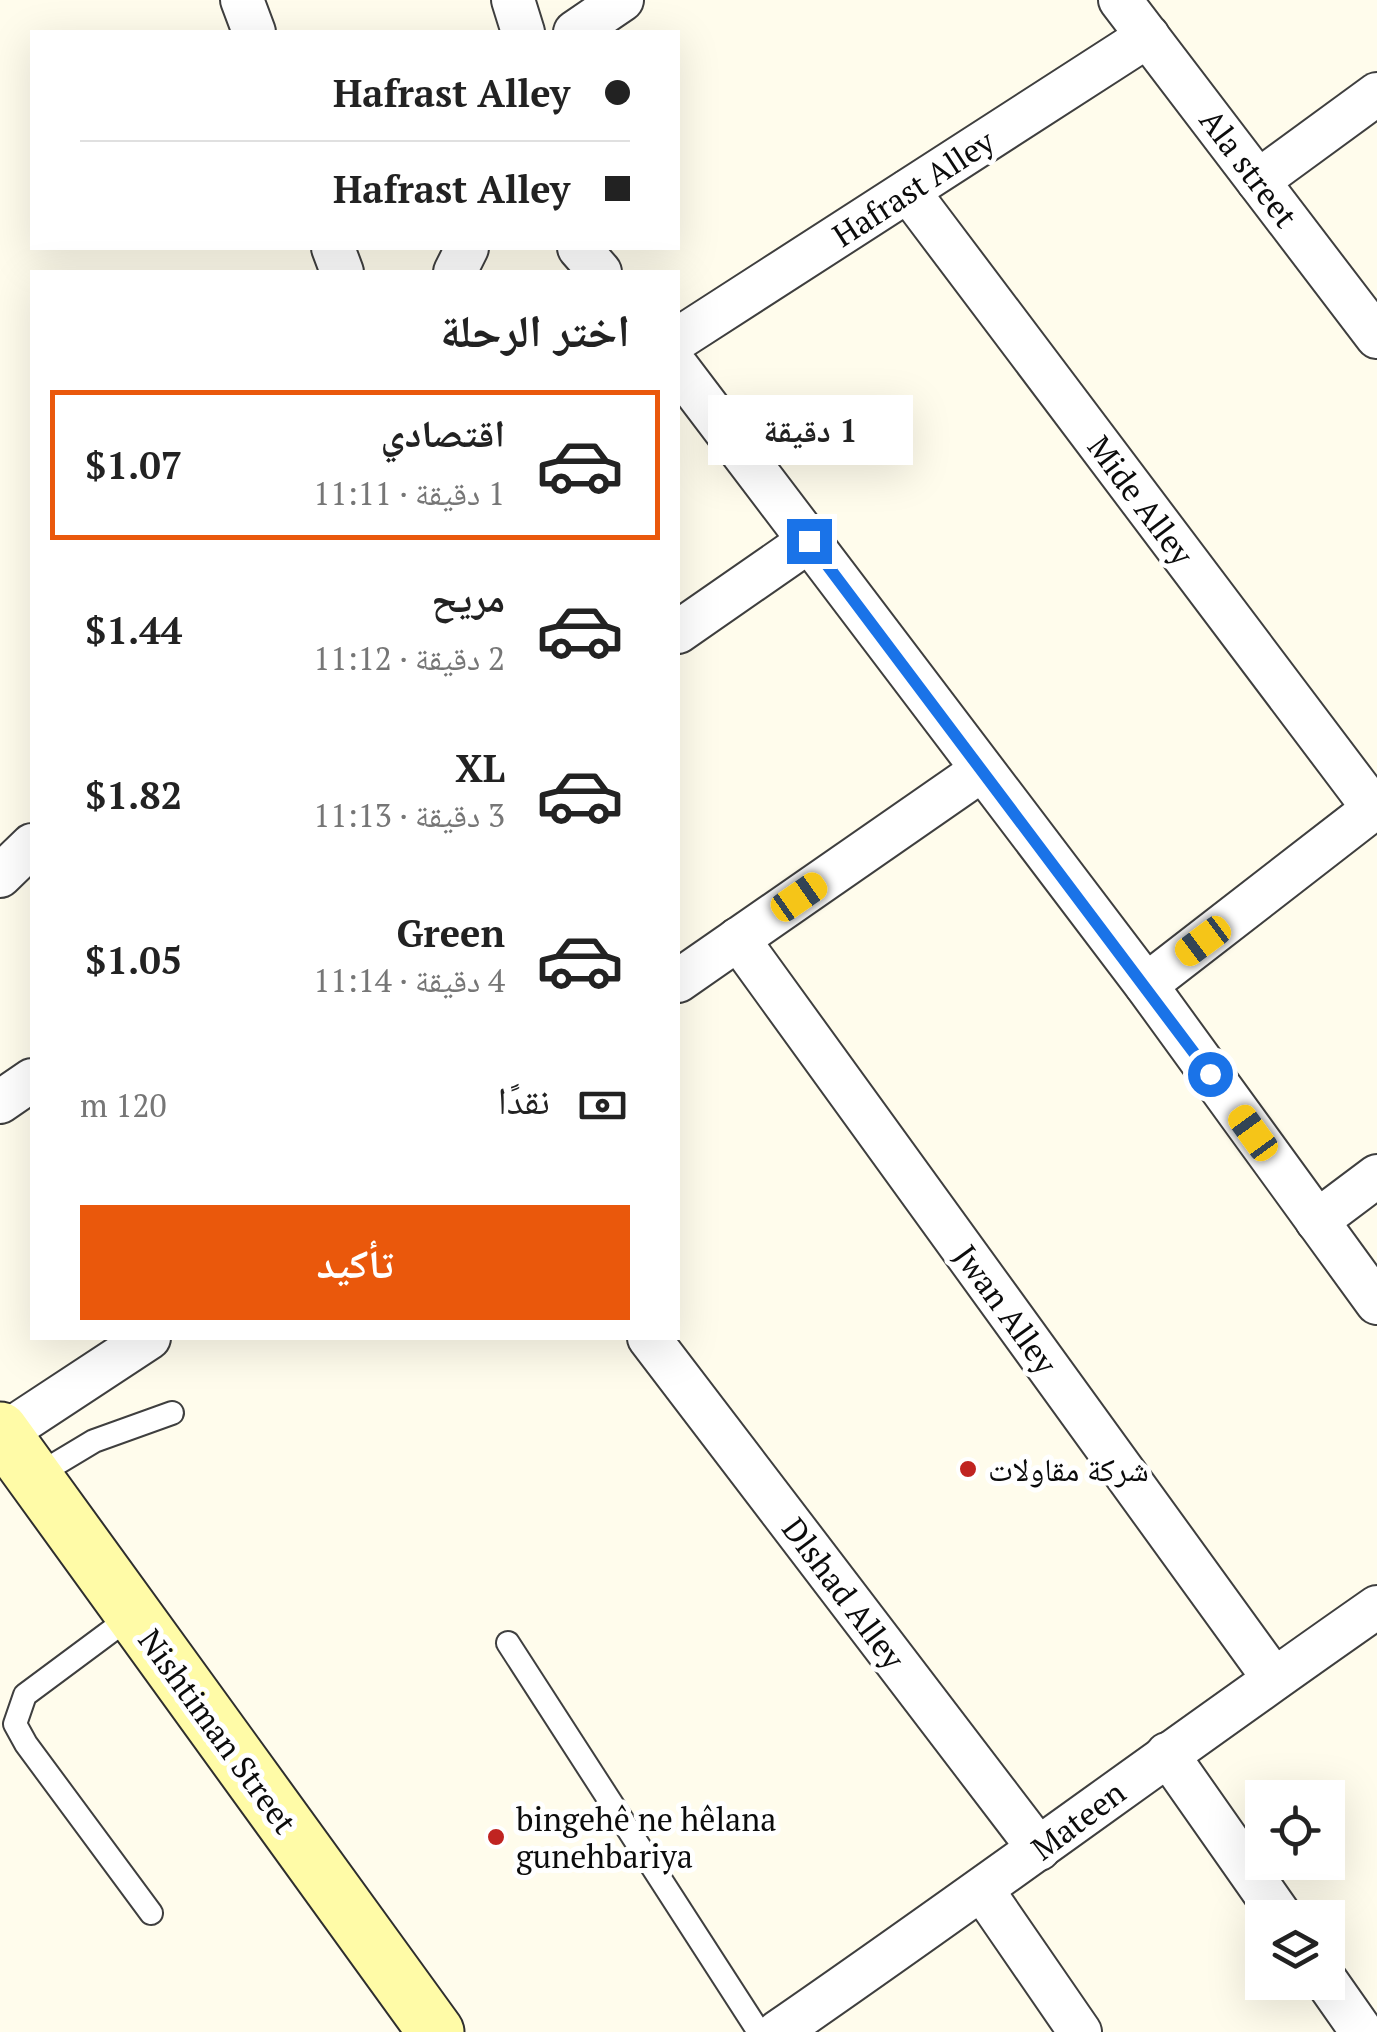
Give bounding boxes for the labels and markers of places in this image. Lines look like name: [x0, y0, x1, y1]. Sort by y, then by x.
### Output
place label: شركة مقاولات: [988, 1448, 1149, 1490]
marker: شركة مقاولات: [957, 1458, 979, 1480]
place label: bingehê ne hêlana gunehbariya: [516, 1798, 776, 1877]
marker: bingehê ne hêlana gunehbariya: [485, 1826, 507, 1848]

